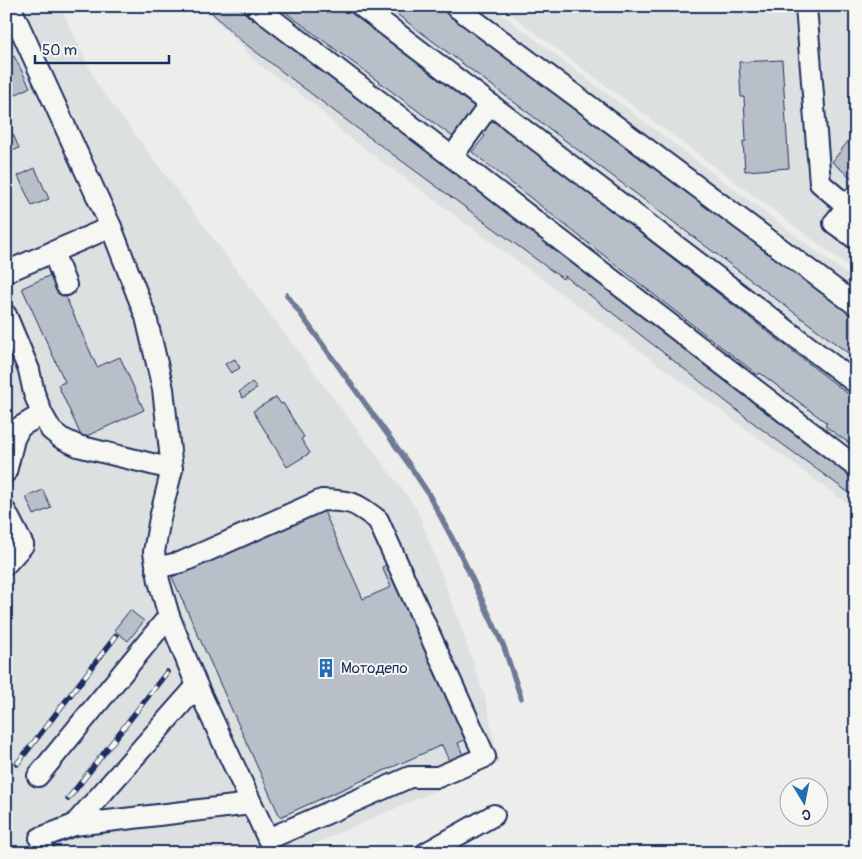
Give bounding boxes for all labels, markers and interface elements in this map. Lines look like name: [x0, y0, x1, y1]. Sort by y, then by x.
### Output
scale bar: [35, 32, 169, 64]
text: 50 m: [42, 41, 77, 60]
building icon: Мотодепо: [315, 657, 337, 679]
place label: Мотодепо: [341, 659, 408, 678]
north arrow: [780, 776, 830, 826]
text: С: [800, 805, 812, 823]

